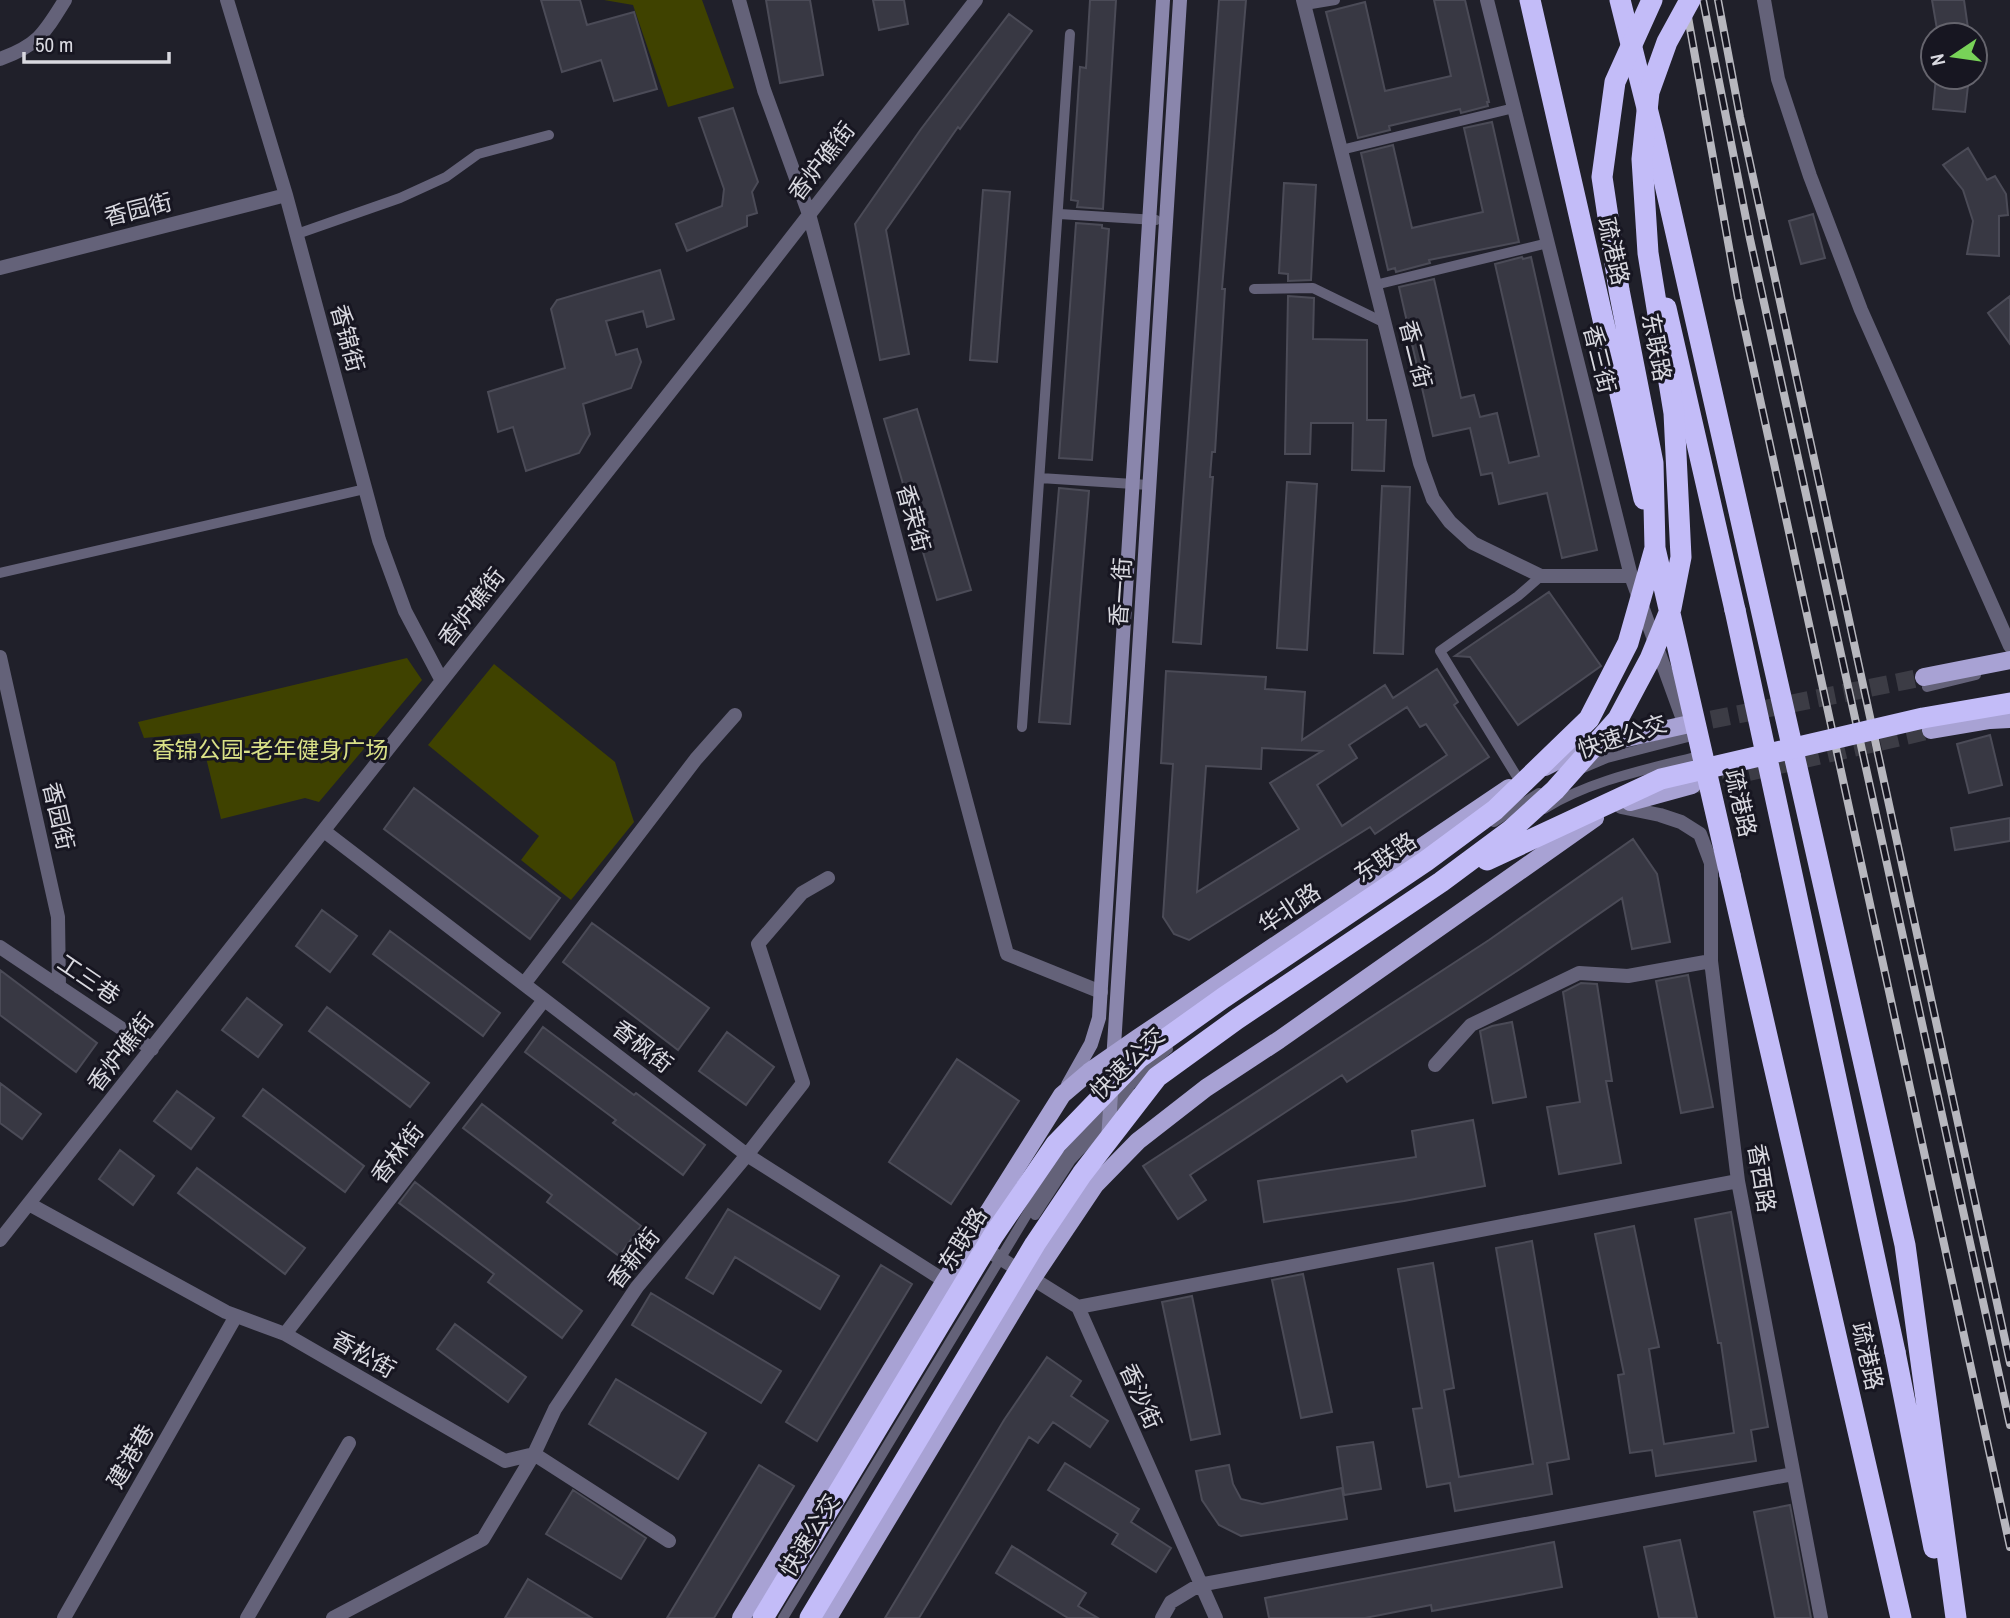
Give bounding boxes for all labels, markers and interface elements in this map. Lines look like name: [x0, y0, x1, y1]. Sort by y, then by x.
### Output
scale bar: [24, 21, 170, 65]
north arrow: [1919, 21, 1989, 91]
text: 50 m: [35, 30, 73, 59]
text: N: [1924, 51, 1951, 68]
street label: 香炉礁街: [780, 115, 862, 207]
street label: 香园街: [101, 186, 175, 232]
street label: 疏港路: [1591, 214, 1637, 288]
street label: 香锦街: [324, 301, 372, 375]
street label: 东联路: [1635, 310, 1679, 384]
street label: 香二街: [1393, 317, 1439, 391]
street label: 香三街: [1577, 322, 1623, 396]
street label: 香荣街: [890, 481, 938, 555]
street label: 香一街: [1102, 557, 1138, 627]
street label: 香炉礁街: [430, 561, 512, 653]
street label: 快速公交: [1573, 707, 1671, 765]
park label: 香锦公园-老年健身广场: [152, 734, 388, 765]
street label: 疏港路: [1718, 766, 1764, 840]
street label: 香园街: [36, 779, 82, 853]
street label: 东联路: [1348, 825, 1422, 889]
street label: 华北路: [1252, 876, 1326, 940]
street label: 工三巷: [52, 947, 126, 1011]
street label: 香炉礁街: [79, 1006, 161, 1098]
street label: 香枫街: [606, 1013, 680, 1079]
street label: 快速公交: [1083, 1020, 1171, 1106]
street label: 香林街: [364, 1116, 430, 1190]
street label: 香西路: [1741, 1142, 1783, 1214]
street label: 东联路: [931, 1202, 993, 1276]
street label: 香新街: [600, 1221, 666, 1295]
street label: 疏港路: [1845, 1319, 1891, 1393]
street label: 香松街: [326, 1323, 402, 1385]
street label: 香沙街: [1113, 1358, 1169, 1434]
street label: 建港巷: [99, 1418, 161, 1494]
street label: 快速公交: [772, 1488, 846, 1582]

